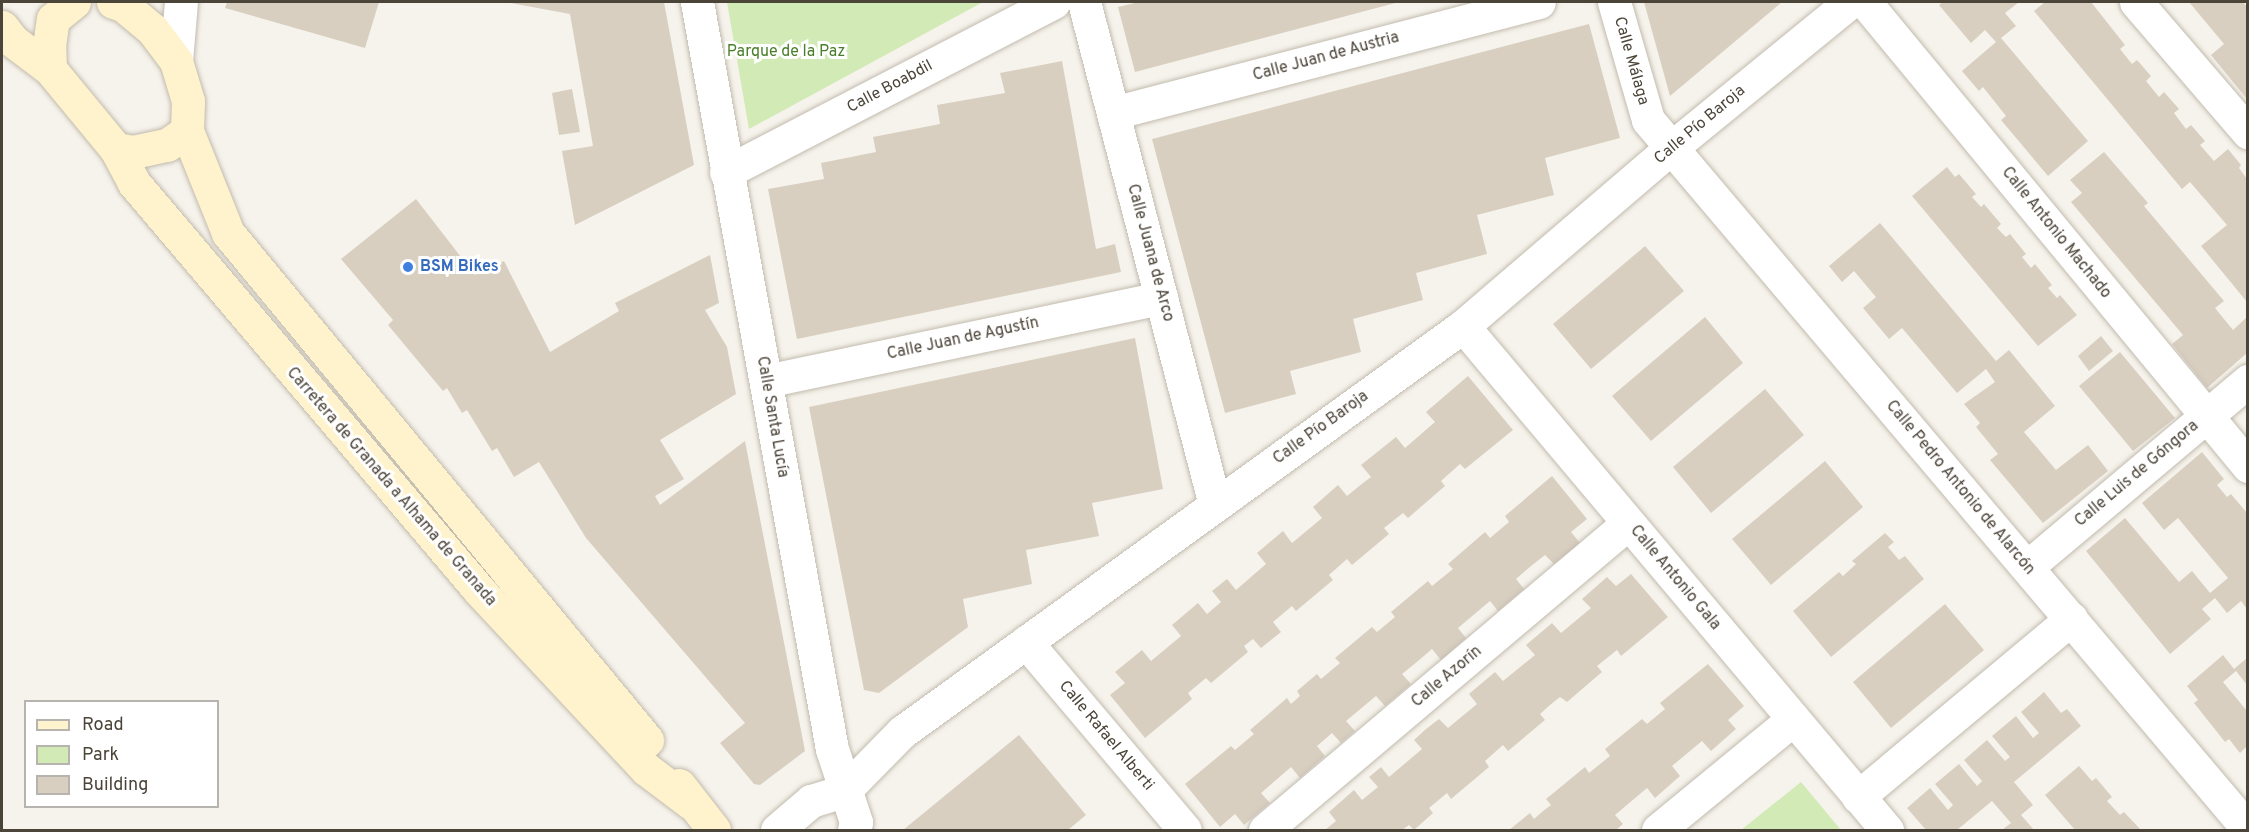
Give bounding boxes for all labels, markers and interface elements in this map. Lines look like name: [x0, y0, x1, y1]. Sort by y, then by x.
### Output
street label: Calle Málaga: [1609, 15, 1653, 107]
street label: Calle Juan de Austria: [1250, 28, 1402, 86]
park label: Parque de la Paz: [727, 42, 845, 62]
street label: Calle Boabdil: [844, 56, 936, 118]
street label: Calle Pío Baroja: [1651, 81, 1749, 169]
street label: Calle Antonio Machado: [1997, 163, 2115, 303]
street label: Calle Juana de Arco: [1122, 182, 1178, 324]
place label: BSM Bikes: [420, 257, 499, 277]
marker: BSM Bikes: [401, 260, 415, 274]
street label: Calle Juan de Agustín: [885, 313, 1041, 365]
street label: Calle Santa Lucía: [752, 355, 792, 479]
street label: Carretera de Granada a Alhama de Granada: [282, 363, 500, 611]
street label: Calle Pío Baroja: [1270, 387, 1372, 469]
street label: Calle Pedro Antonio de Alarcón: [1881, 396, 2039, 580]
street label: Calle Luis de Góngora: [2071, 417, 2203, 531]
street label: Calle Antonio Gala: [1625, 521, 1725, 635]
street label: Calle Azorín: [1408, 642, 1486, 712]
street label: Calle Rafael Alberti: [1054, 677, 1158, 795]
legend: [24, 700, 219, 808]
text: Road: [82, 714, 124, 737]
text: Park: [82, 744, 119, 767]
text: Building: [82, 774, 148, 797]

